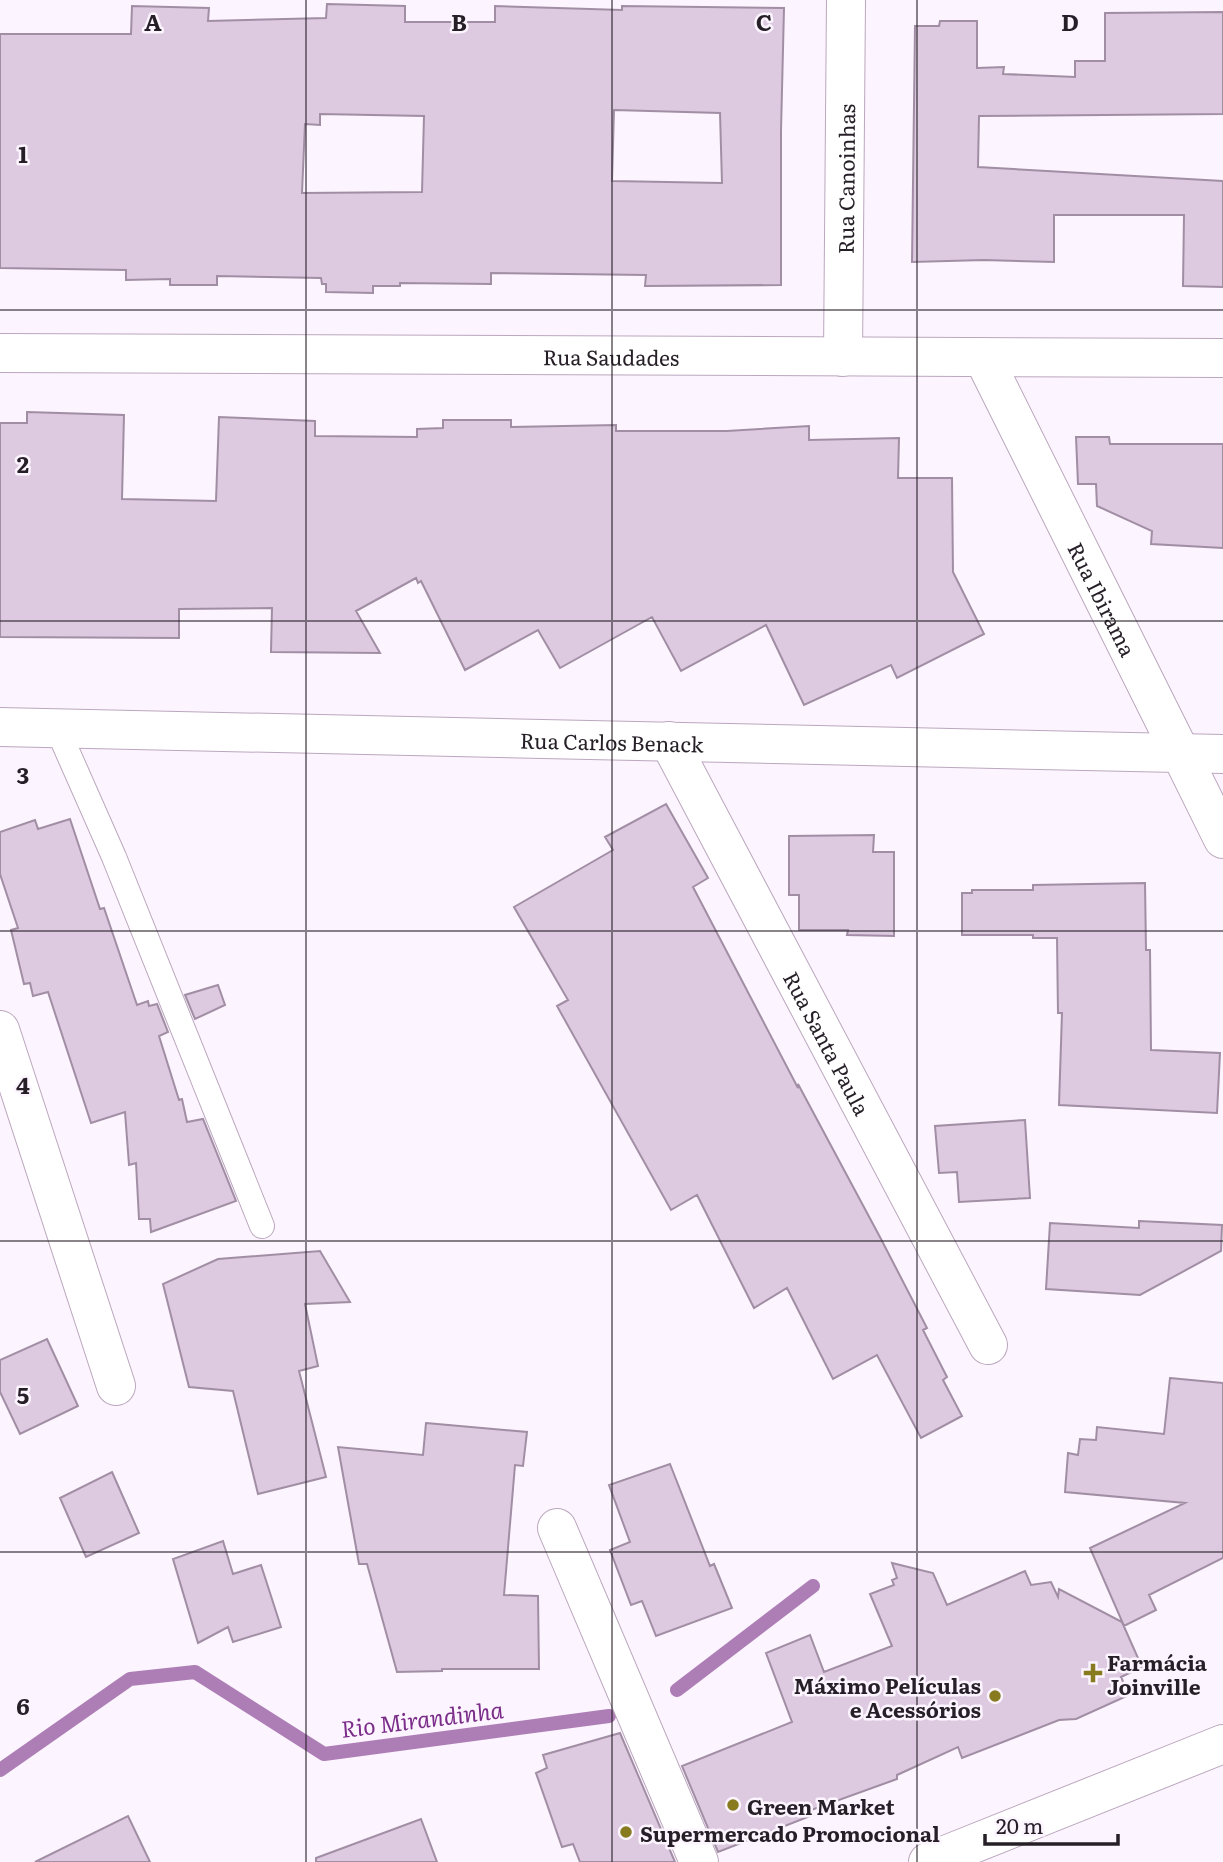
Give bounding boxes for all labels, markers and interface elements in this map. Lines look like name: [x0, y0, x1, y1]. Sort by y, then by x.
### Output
text: A: [144, 4, 162, 38]
text: B: [451, 4, 467, 38]
text: C: [756, 4, 772, 38]
text: D: [1061, 4, 1079, 38]
street label: Rua Canoinhas: [828, 104, 861, 254]
text: 1: [18, 136, 28, 170]
street label: Rua Saudades: [543, 340, 679, 371]
text: 2: [17, 446, 29, 480]
street label: Rua Ibirama: [1062, 536, 1145, 662]
street label: Rua Carlos Benack: [520, 723, 704, 758]
text: 3: [17, 757, 29, 791]
street label: Rua Santa Paula: [777, 965, 879, 1121]
text: 4: [16, 1067, 30, 1101]
text: 5: [17, 1377, 29, 1411]
place label: Farmácia Joinville: [1107, 1646, 1208, 1701]
marker: Farmácia Joinville: [1085, 1665, 1101, 1681]
place label: Máximo Películas e Acessórios: [794, 1669, 981, 1724]
text: 6: [16, 1688, 30, 1722]
marker: Máximo Películas e Acessórios: [987, 1688, 1003, 1704]
water label: Rio Mirandinha: [339, 1691, 505, 1745]
place label: Green Market: [747, 1790, 895, 1821]
marker: Green Market: [725, 1797, 741, 1813]
scale bar: [985, 1802, 1118, 1846]
text: 20 m: [996, 1809, 1043, 1840]
place label: Supermercado Promocional: [640, 1817, 940, 1848]
marker: Supermercado Promocional: [618, 1824, 634, 1840]

